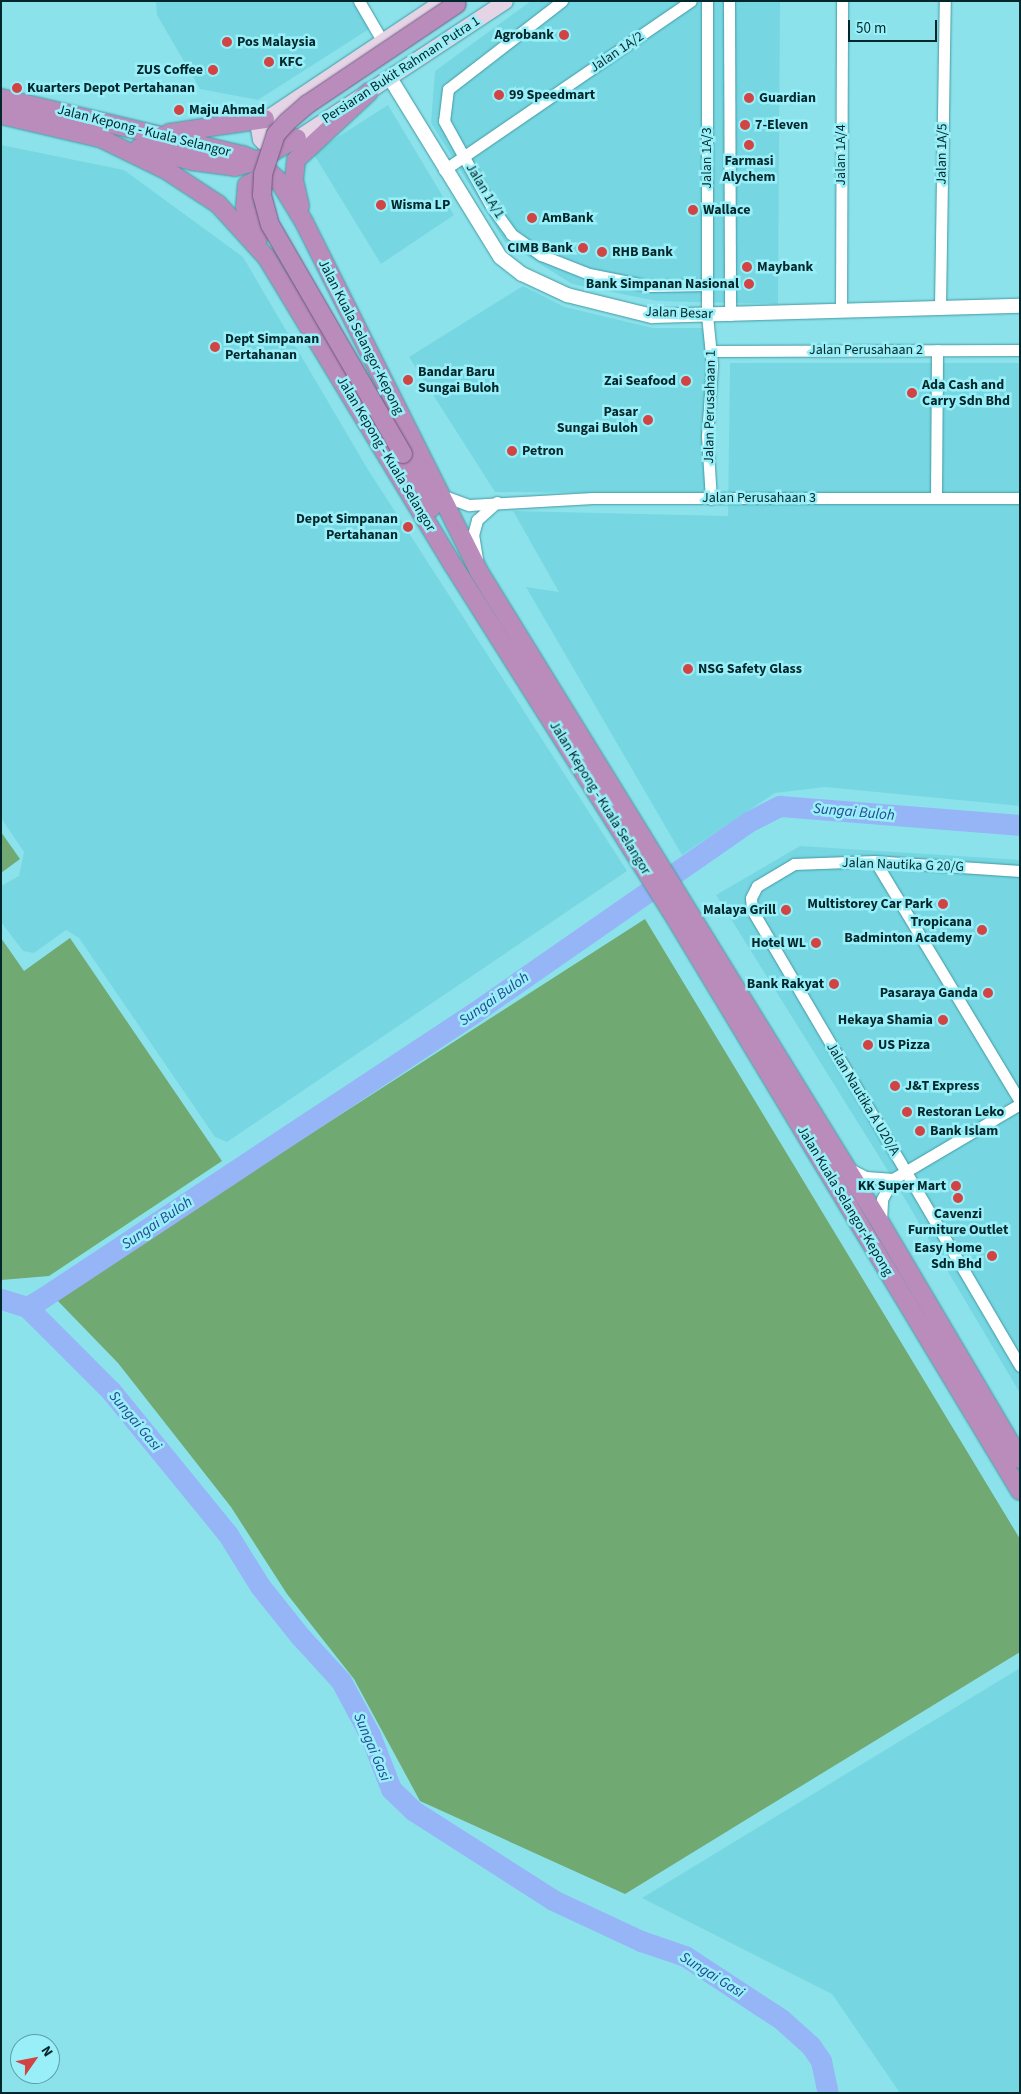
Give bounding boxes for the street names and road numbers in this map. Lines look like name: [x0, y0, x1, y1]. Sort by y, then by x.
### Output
street label: Persiaran Bukit Rahman Putra 1: [319, 13, 483, 127]
street label: Jalan 1A/2: [587, 28, 647, 76]
street label: Jalan Kepong - Kuala Selangor: [56, 101, 232, 161]
street label: Jalan 1A/5: [933, 123, 951, 185]
street label: Jalan 1A/4: [833, 124, 849, 186]
street label: Jalan 1A/3: [699, 127, 715, 189]
street label: Jalan 1A/1: [462, 160, 508, 222]
street label: Jalan Kuala Selangor-Kepong: [314, 257, 408, 417]
street label: Jalan Besar: [645, 303, 713, 323]
street label: Jalan Perusahaan 2: [809, 342, 923, 358]
street label: Jalan Perusahaan 1: [701, 350, 719, 464]
street label: Jalan Kepong - Kuala Selangor: [333, 373, 439, 535]
street label: Jalan Perusahaan 3: [702, 490, 816, 506]
street label: Jalan Kepong - Kuala Selangor: [546, 718, 654, 878]
street label: Jalan Nautika G 20/G: [842, 854, 964, 876]
street label: Jalan Nautika A U20/A: [823, 1040, 903, 1158]
street label: Jalan Kuala Selangor-Kepong: [794, 1123, 896, 1279]

